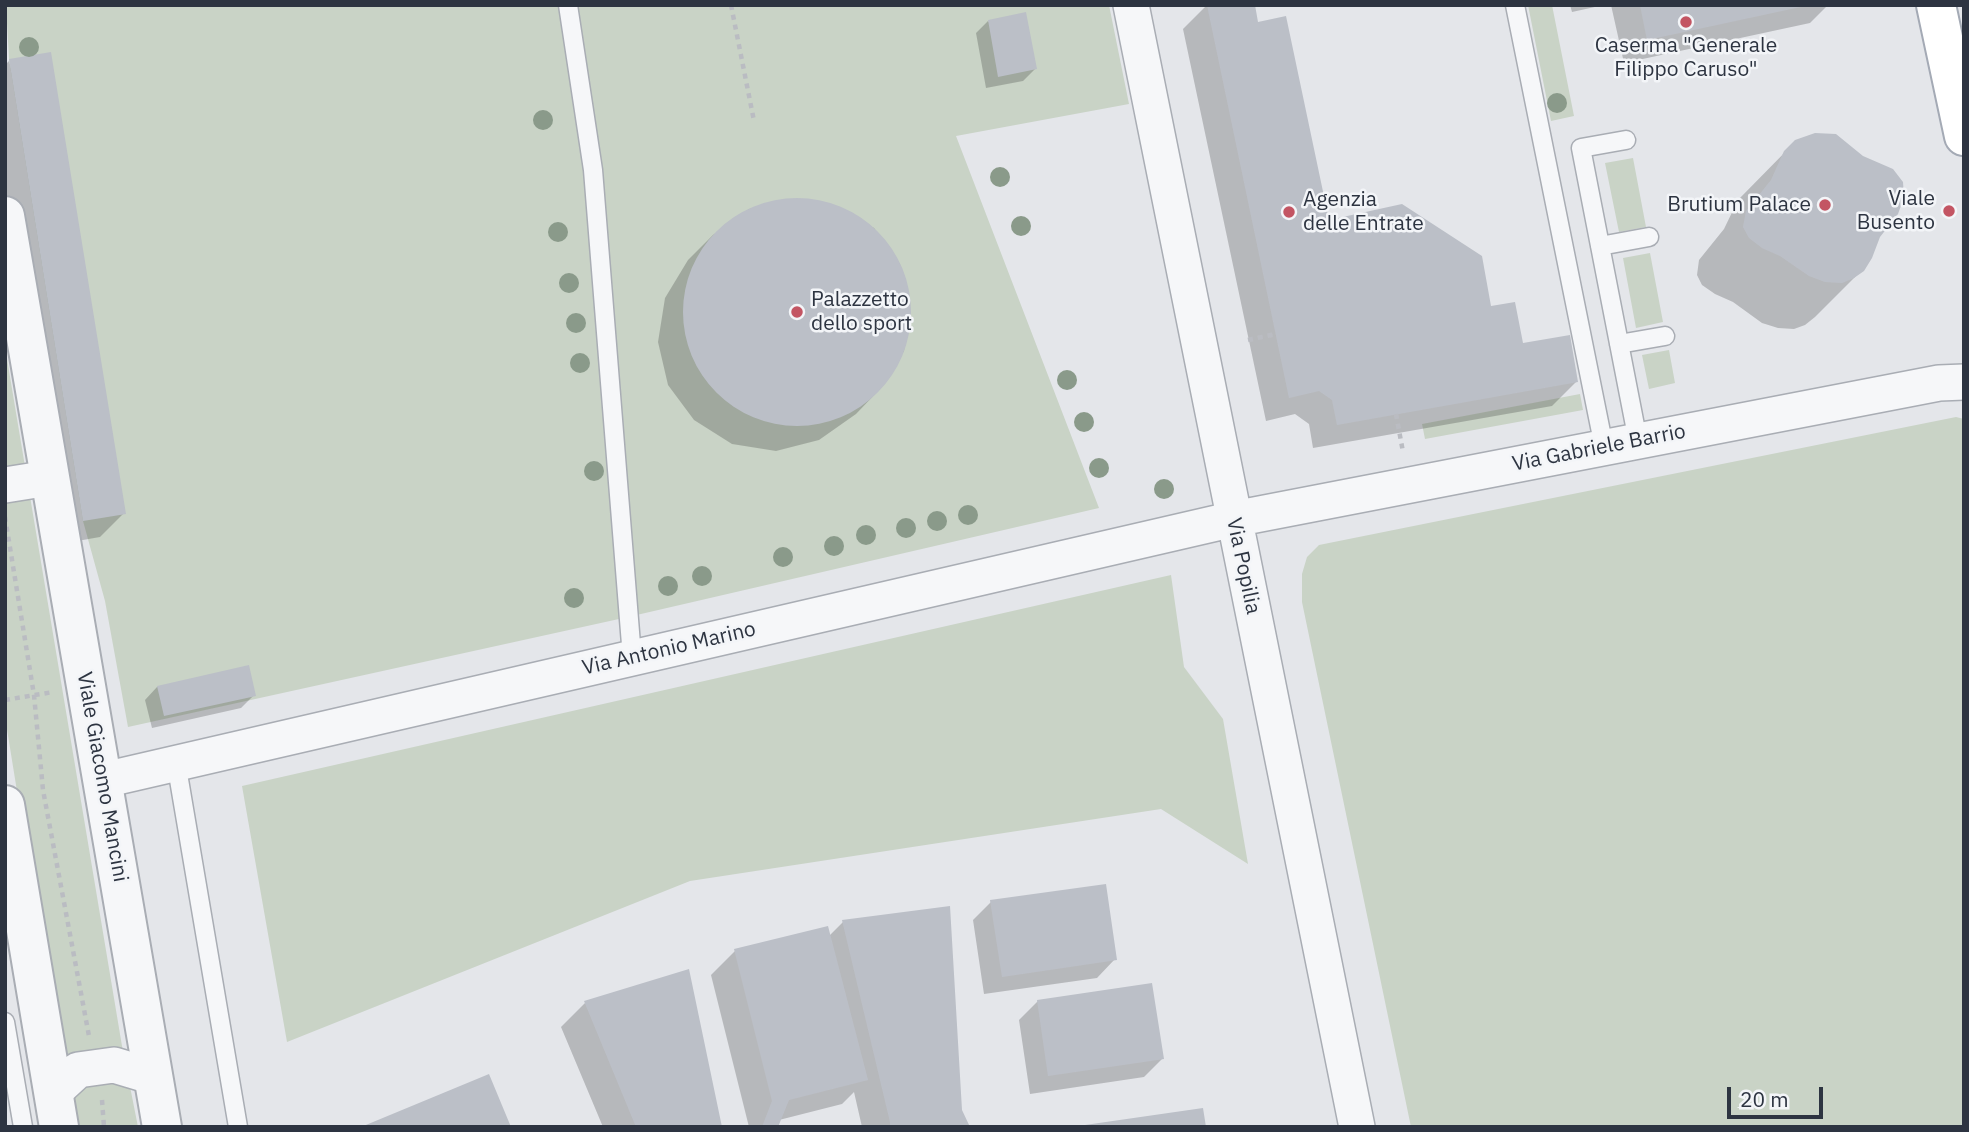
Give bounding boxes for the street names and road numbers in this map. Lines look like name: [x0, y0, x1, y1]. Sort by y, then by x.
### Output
street label: Via Gabriele Barrio: [1510, 419, 1688, 477]
street label: Via Popilia: [1221, 516, 1265, 616]
street label: Via Antonio Marino: [580, 617, 758, 681]
street label: Viale Giacomo Mancini: [71, 670, 133, 884]

